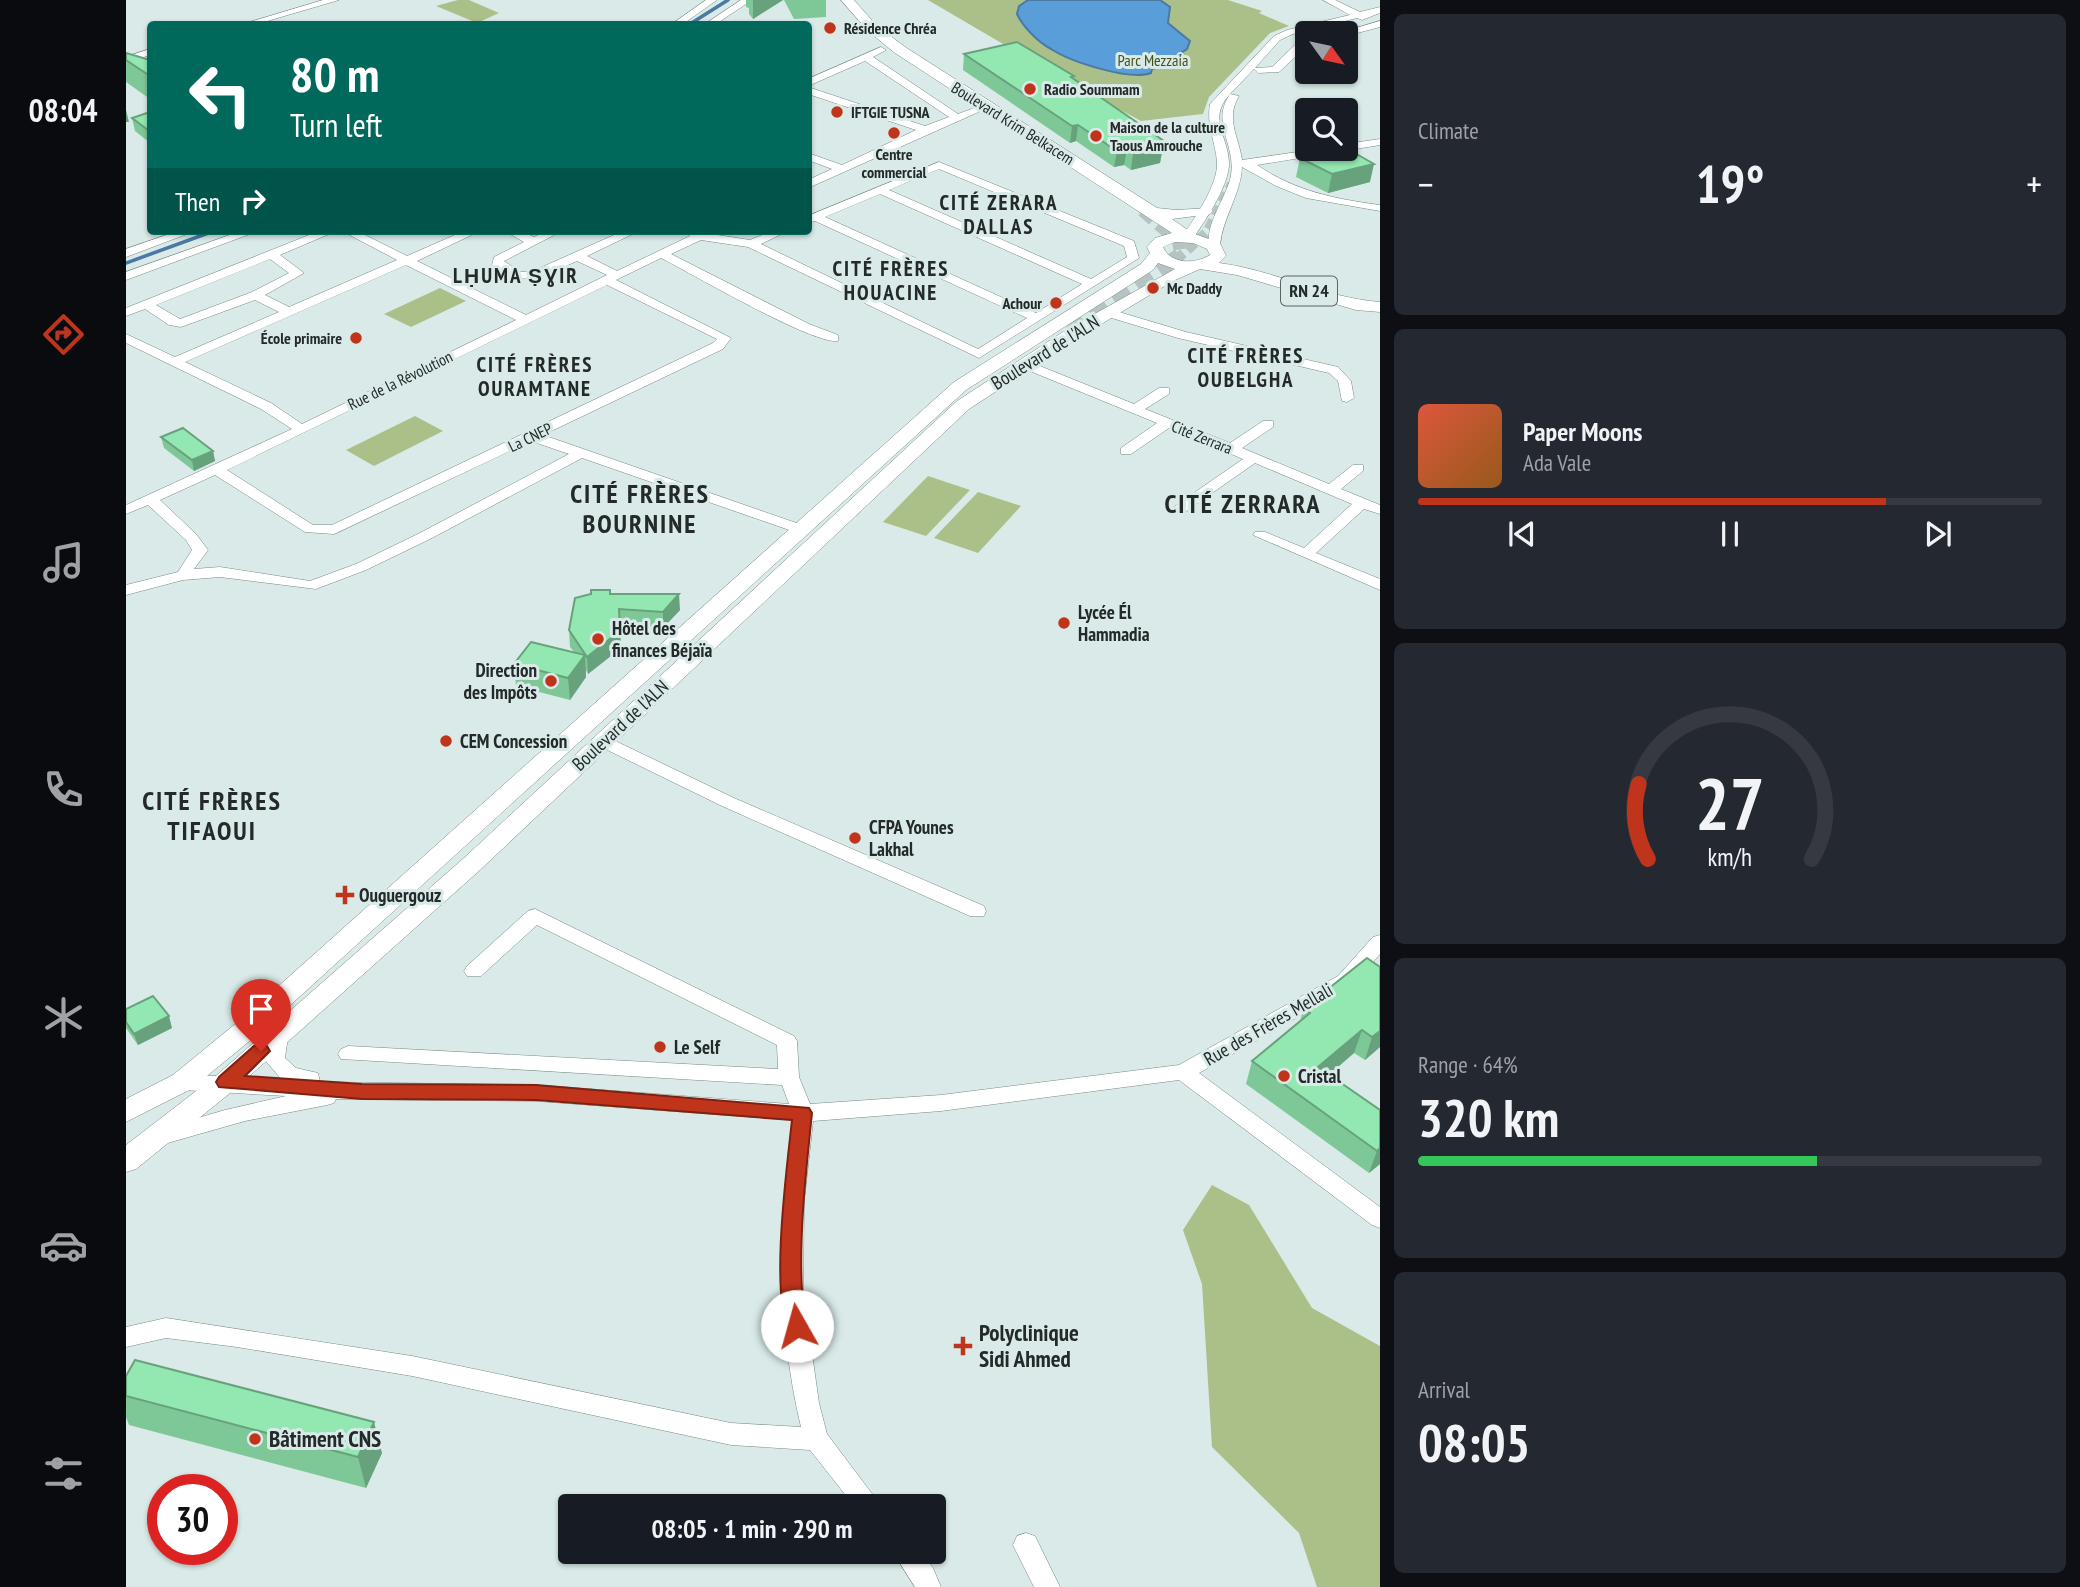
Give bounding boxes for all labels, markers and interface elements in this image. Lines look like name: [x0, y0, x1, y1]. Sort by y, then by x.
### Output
place label: Résidence Chréa: [844, 18, 937, 38]
marker: Résidence Chréa: [822, 20, 838, 36]
north arrow: [1295, 21, 1358, 84]
map controls: [1295, 21, 1358, 161]
text: 80 m: [290, 42, 379, 106]
icon: left: [175, 49, 266, 140]
park label: Parc Mezzaia: [1118, 50, 1188, 70]
street label: Boulevard Krim Belkacem: [948, 77, 1078, 169]
place label: Radio Soummam: [1044, 79, 1140, 99]
marker: Radio Soummam: [1022, 81, 1038, 97]
text: 08:04: [28, 89, 98, 131]
button: search: [1295, 98, 1358, 161]
place label: IFTGIE TUSNA: [851, 102, 931, 122]
text: Turn left: [290, 104, 382, 146]
marker: IFTGIE TUSNA: [829, 104, 845, 120]
text: Climate: [1418, 116, 1479, 145]
place label: Maison de la culture Taous Amrouche: [1110, 117, 1225, 155]
marker: Centre commercial: [886, 125, 902, 141]
marker: Maison de la culture Taous Amrouche: [1088, 128, 1104, 144]
place label: Centre commercial: [862, 144, 927, 182]
text: 19°: [1696, 150, 1764, 217]
text: −: [1418, 159, 1434, 208]
text: +: [2026, 159, 2042, 208]
icon: right: [234, 182, 272, 220]
text: Then: [175, 185, 220, 218]
district label: CITÉ ZERARA DALLAS: [940, 189, 1058, 240]
district label: CITÉ FRÈRES HOUACINE: [832, 255, 950, 306]
district label: LḤUMA ṢƔIR: [453, 262, 579, 289]
road number: RN 24: [1281, 276, 1337, 306]
place label: Mc Daddy: [1167, 278, 1223, 298]
marker: Mc Daddy: [1145, 280, 1161, 296]
place label: Achour: [1002, 293, 1042, 313]
marker: Achour: [1048, 295, 1064, 311]
street label: Boulevard de l'ALN: [986, 309, 1104, 395]
icon: directions: [39, 310, 88, 359]
place label: École primaire: [261, 328, 342, 348]
marker: École primaire: [348, 330, 364, 346]
district label: CITÉ FRÈRES OUBELGHA: [1187, 342, 1305, 393]
street label: Rue de la Révolution: [344, 346, 456, 414]
district label: CITÉ FRÈRES OURAMTANE: [476, 351, 594, 402]
text: Paper Moons: [1523, 415, 1642, 448]
street label: Cité Zerrara: [1169, 416, 1235, 458]
street label: La CNEP: [505, 418, 555, 456]
text: Ada Vale: [1523, 448, 1591, 477]
district label: CITÉ FRÈRES BOURNINE: [570, 477, 710, 540]
district label: CITÉ ZERRARA: [1164, 487, 1322, 520]
icon: previous: [1503, 515, 1541, 553]
icon: pause: [1711, 515, 1749, 553]
icon: next: [1919, 515, 1957, 553]
icon: music: [39, 538, 88, 587]
place label: Lycée Él Hammadia: [1078, 600, 1150, 646]
marker: Lycée Él Hammadia: [1056, 615, 1072, 631]
place label: Hôtel des finances Béjaïa: [612, 616, 713, 662]
marker: Hôtel des finances Béjaïa: [590, 631, 606, 647]
place label: Direction des Impôts: [464, 658, 537, 704]
marker: Direction des Impôts: [543, 673, 559, 689]
street label: Boulevard de l'ALN: [567, 674, 673, 776]
place label: CEM Concession: [460, 729, 567, 753]
marker: CEM Concession: [438, 733, 454, 749]
text: 27: [1695, 756, 1765, 850]
icon: phone: [39, 765, 88, 814]
district label: CITÉ FRÈRES TIFAOUI: [142, 784, 282, 847]
place label: CFPA Younes Lakhal: [869, 815, 954, 861]
marker: CFPA Younes Lakhal: [847, 830, 863, 846]
text: km/h: [1708, 841, 1752, 873]
place label: Ouguergouz: [359, 883, 441, 907]
marker: Ouguergouz: [337, 887, 353, 903]
street label: Rue des Frères Mellali: [1199, 977, 1337, 1071]
pin: [231, 979, 291, 1051]
icon: arrive: [242, 990, 280, 1028]
icon: climate: [39, 993, 88, 1042]
place label: Le Self: [674, 1035, 721, 1059]
marker: Le Self: [652, 1039, 668, 1055]
text: Range · 64%: [1418, 1050, 1518, 1079]
place label: Cristal: [1298, 1064, 1341, 1088]
marker: Cristal: [1276, 1068, 1292, 1084]
text: 320 km: [1418, 1084, 1559, 1151]
icon: car: [39, 1221, 88, 1270]
position arrow: [760, 1289, 834, 1363]
place label: Polyclinique Sidi Ahmed: [979, 1318, 1079, 1373]
marker: Polyclinique Sidi Ahmed: [953, 1336, 973, 1356]
text: Arrival: [1418, 1375, 1470, 1404]
text: 08:05: [1418, 1409, 1530, 1476]
place label: Bâtiment CNS: [269, 1424, 381, 1453]
marker: Bâtiment CNS: [247, 1431, 263, 1447]
icon: filters: [39, 1449, 88, 1498]
speed limit sign: 30: [147, 1474, 238, 1565]
text: 08:05 · 1 min · 290 m: [652, 1512, 852, 1545]

